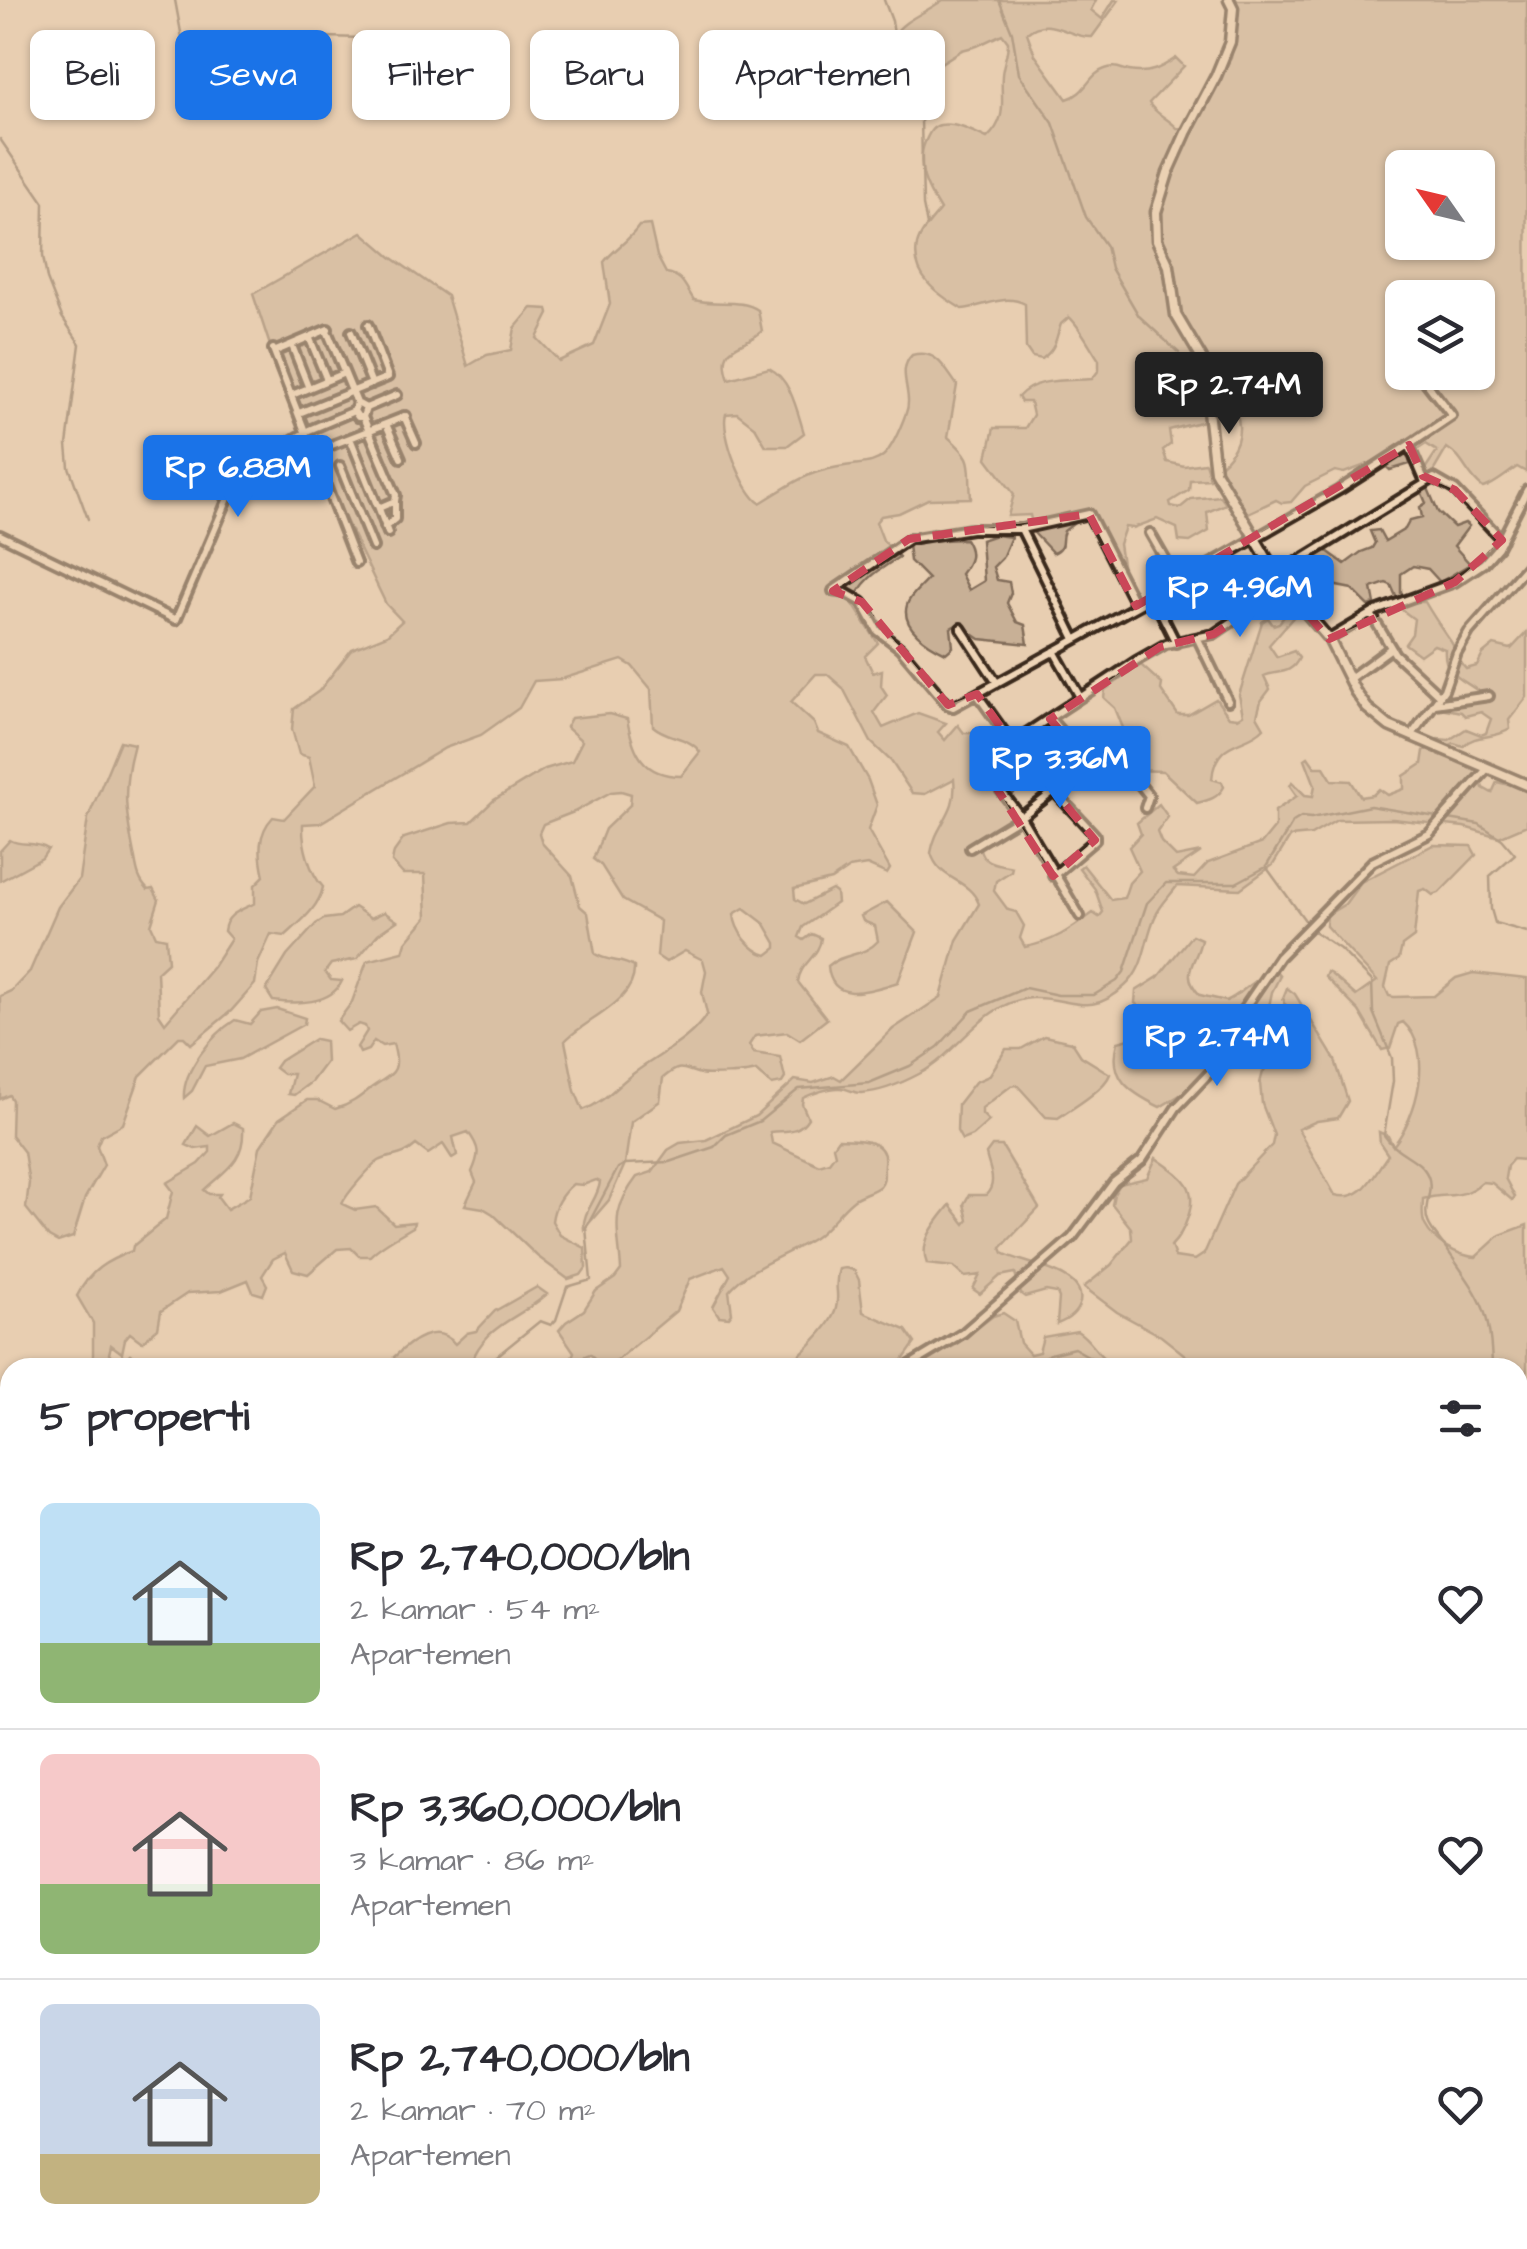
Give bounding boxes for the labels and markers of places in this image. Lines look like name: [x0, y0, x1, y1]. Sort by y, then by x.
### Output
pin: Rp 2.74M: [1126, 352, 1332, 437]
pin: Rp 6.88M: [135, 435, 341, 520]
pin: Rp 4.96M: [1137, 555, 1343, 640]
pin: Rp 3.36M: [957, 726, 1163, 811]
pin: Rp 2.74M: [1114, 1004, 1320, 1089]

